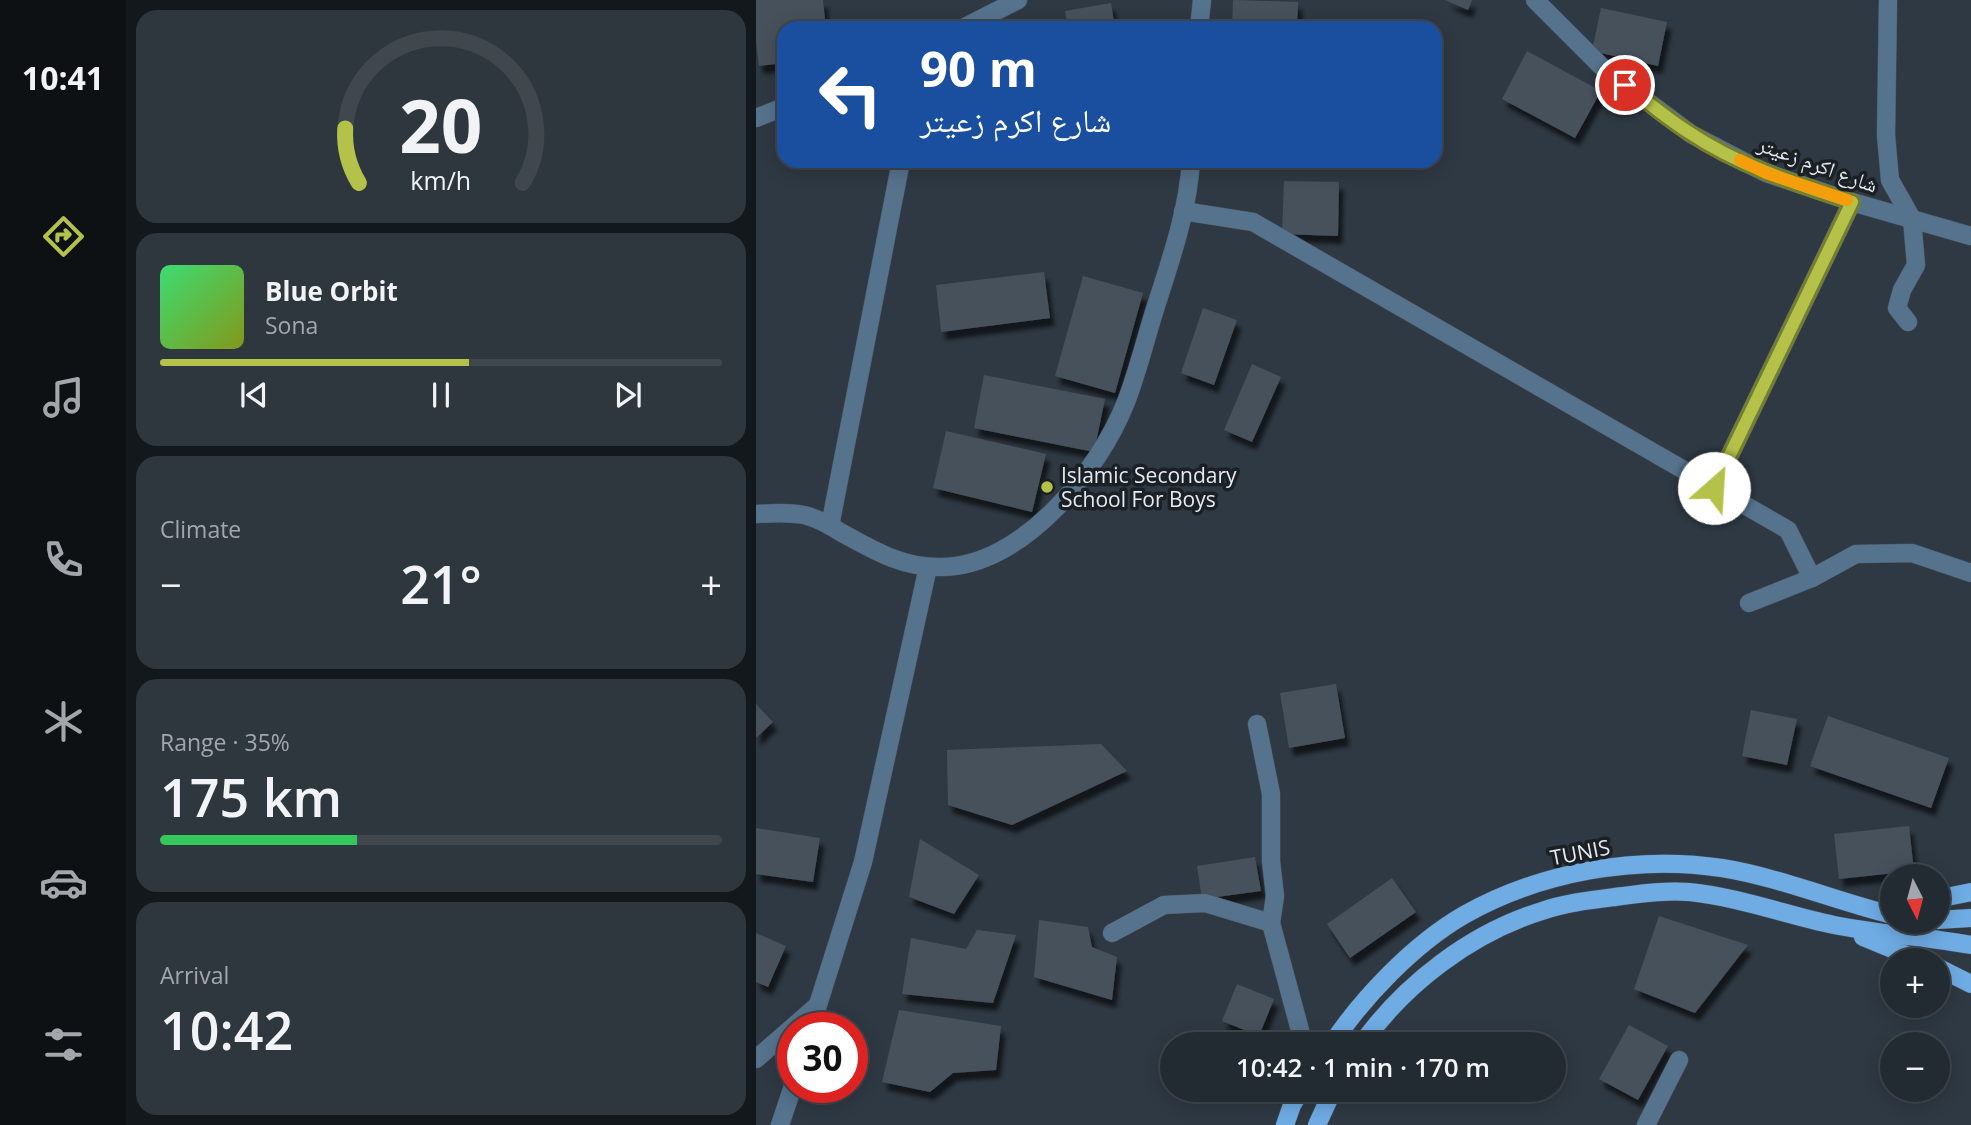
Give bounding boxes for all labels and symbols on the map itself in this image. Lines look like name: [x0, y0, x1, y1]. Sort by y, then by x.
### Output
pin: [1595, 55, 1655, 115]
street label: شارع اكرم زعيتر: [1753, 129, 1882, 200]
position arrow: [1677, 451, 1751, 525]
place label: Islamic Secondary School For Boys: [1061, 461, 1237, 513]
marker: Islamic Secondary School For Boys: [1039, 479, 1055, 495]
street label: TUNIS: [1548, 833, 1612, 871]
north arrow: [1880, 864, 1950, 934]
speed limit sign: 30: [777, 1012, 868, 1103]

